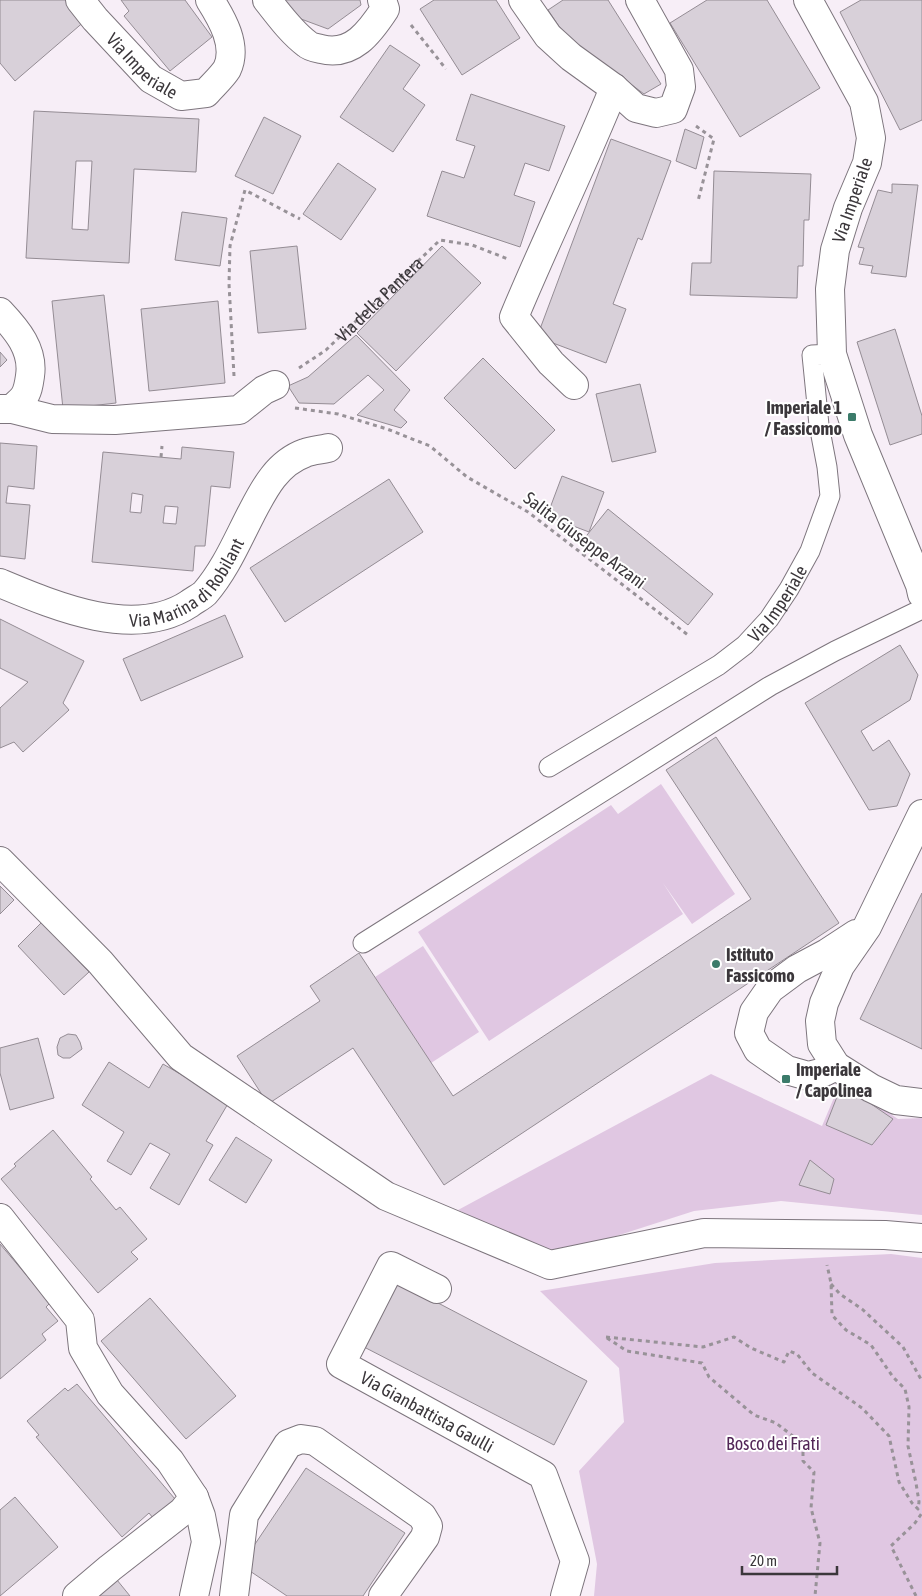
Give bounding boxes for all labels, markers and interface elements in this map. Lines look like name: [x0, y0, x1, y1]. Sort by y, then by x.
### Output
street label: Via Imperiale: [103, 28, 181, 102]
street label: Via Imperiale: [828, 155, 876, 245]
street label: Via della Pantera: [331, 252, 427, 346]
place label: Imperiale 1 / Fassicomo: [765, 397, 842, 439]
marker: Imperiale 1 / Fassicomo: [846, 411, 858, 423]
street label: Salita Giuseppe Arzani: [520, 487, 650, 593]
street label: Via Marina di Robilant: [129, 534, 248, 630]
street label: Via Imperiale: [743, 561, 811, 646]
place label: Istituto Fassicomo: [726, 944, 795, 986]
marker: Istituto Fassicomo: [710, 958, 722, 970]
place label: Imperiale / Capolinea: [796, 1059, 872, 1101]
marker: Imperiale / Capolinea: [780, 1073, 792, 1085]
street label: Via Gianbattista Gaulli: [357, 1366, 498, 1456]
park label: Bosco dei Frati: [726, 1433, 820, 1454]
scale bar: [742, 1544, 837, 1576]
text: 20 m: [750, 1552, 777, 1569]

